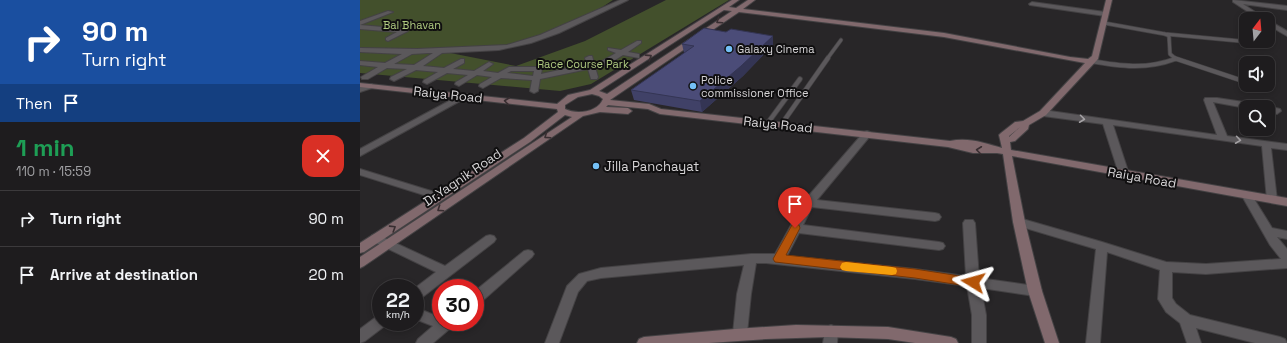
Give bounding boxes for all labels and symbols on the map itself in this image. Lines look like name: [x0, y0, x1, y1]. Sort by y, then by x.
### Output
north arrow: [1239, 12, 1275, 48]
one-way arrow: [716, 16, 723, 24]
park label: Bal Bhavan: [383, 18, 441, 32]
place label: Galaxy Cinema: [737, 42, 815, 56]
marker: Galaxy Cinema: [724, 44, 734, 54]
one-way arrow: [644, 54, 651, 61]
park label: Race Course Park: [537, 57, 629, 71]
place label: Police commissioner Office: [701, 73, 809, 100]
marker: Police commissioner Office: [688, 81, 698, 91]
street label: Raiya Road: [412, 82, 483, 107]
one-way arrow: [504, 96, 510, 105]
street label: Raiya Road: [742, 112, 813, 137]
one-way arrow: [1079, 114, 1085, 123]
one-way arrow: [545, 132, 552, 139]
one-way arrow: [1235, 135, 1241, 144]
street label: Dr.Yagnik Road: [420, 145, 505, 210]
one-way arrow: [976, 146, 982, 155]
place label: Jilla Panchayat: [604, 158, 699, 175]
marker: Jilla Panchayat: [591, 161, 601, 171]
street label: Raiya Road: [1106, 163, 1178, 192]
pin: [778, 187, 812, 228]
one-way arrow: [437, 204, 444, 211]
one-way arrow: [389, 225, 396, 232]
position arrow: [952, 261, 994, 303]
speed limit sign: 30: [432, 279, 484, 331]

